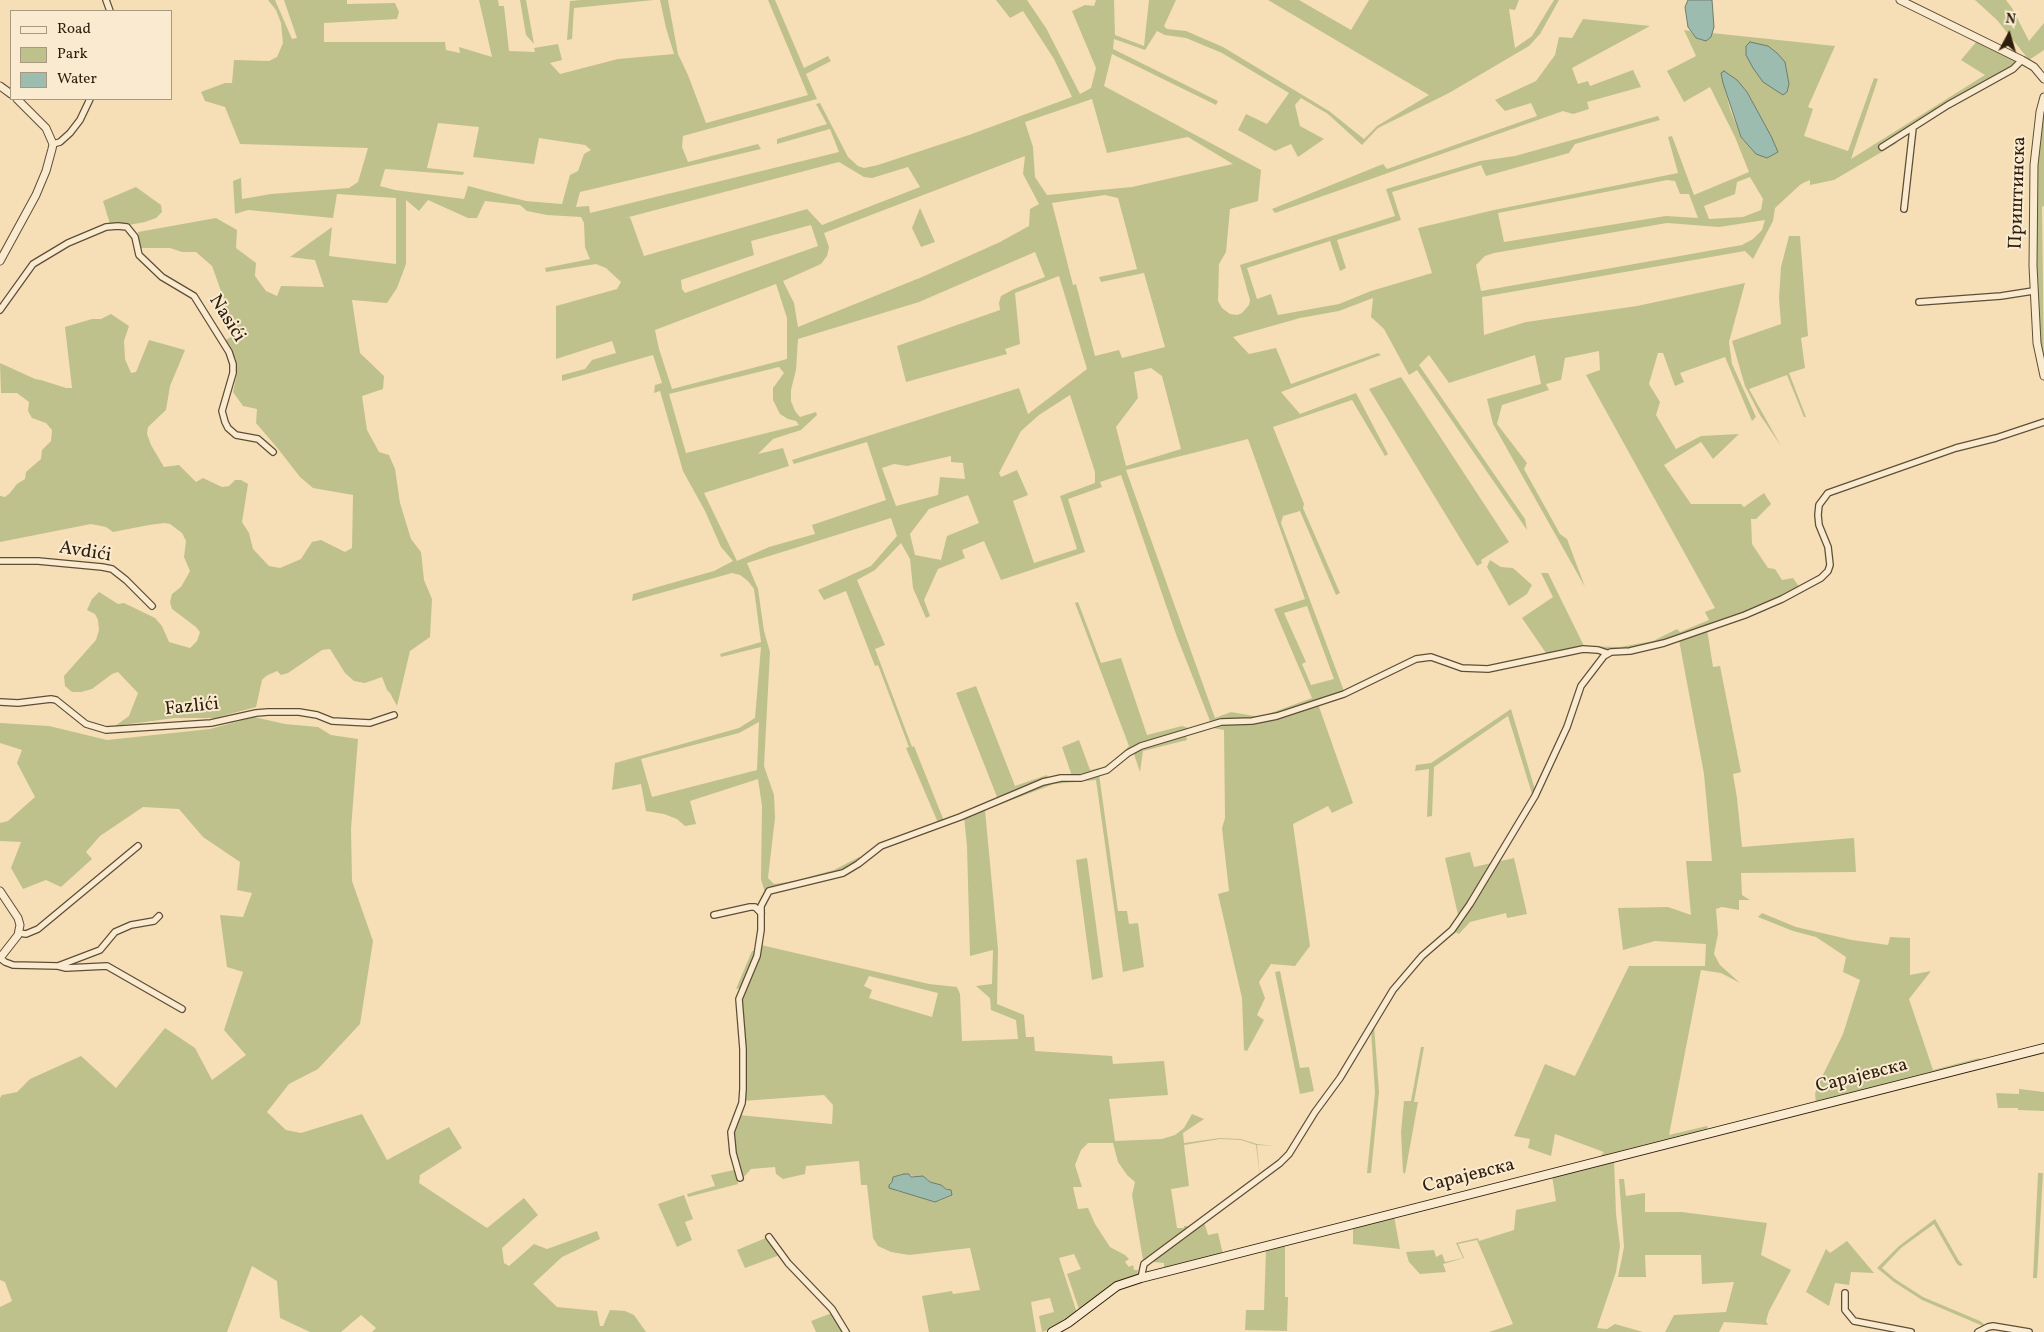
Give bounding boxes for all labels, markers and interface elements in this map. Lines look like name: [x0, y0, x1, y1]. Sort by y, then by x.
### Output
legend: [10, 10, 172, 100]
north arrow: [1984, 10, 2034, 60]
text: N: [2005, 10, 2017, 30]
text: Road: [57, 19, 91, 40]
text: Park: [57, 44, 88, 65]
text: Water: [57, 69, 97, 90]
street label: Приштинска: [2006, 136, 2032, 250]
street label: Nasići: [203, 291, 249, 347]
street label: Avdići: [57, 538, 113, 568]
street label: Fazlići: [164, 694, 220, 722]
street label: Сарајевска: [1814, 1055, 1910, 1099]
street label: Сарајевска: [1421, 1155, 1517, 1199]

